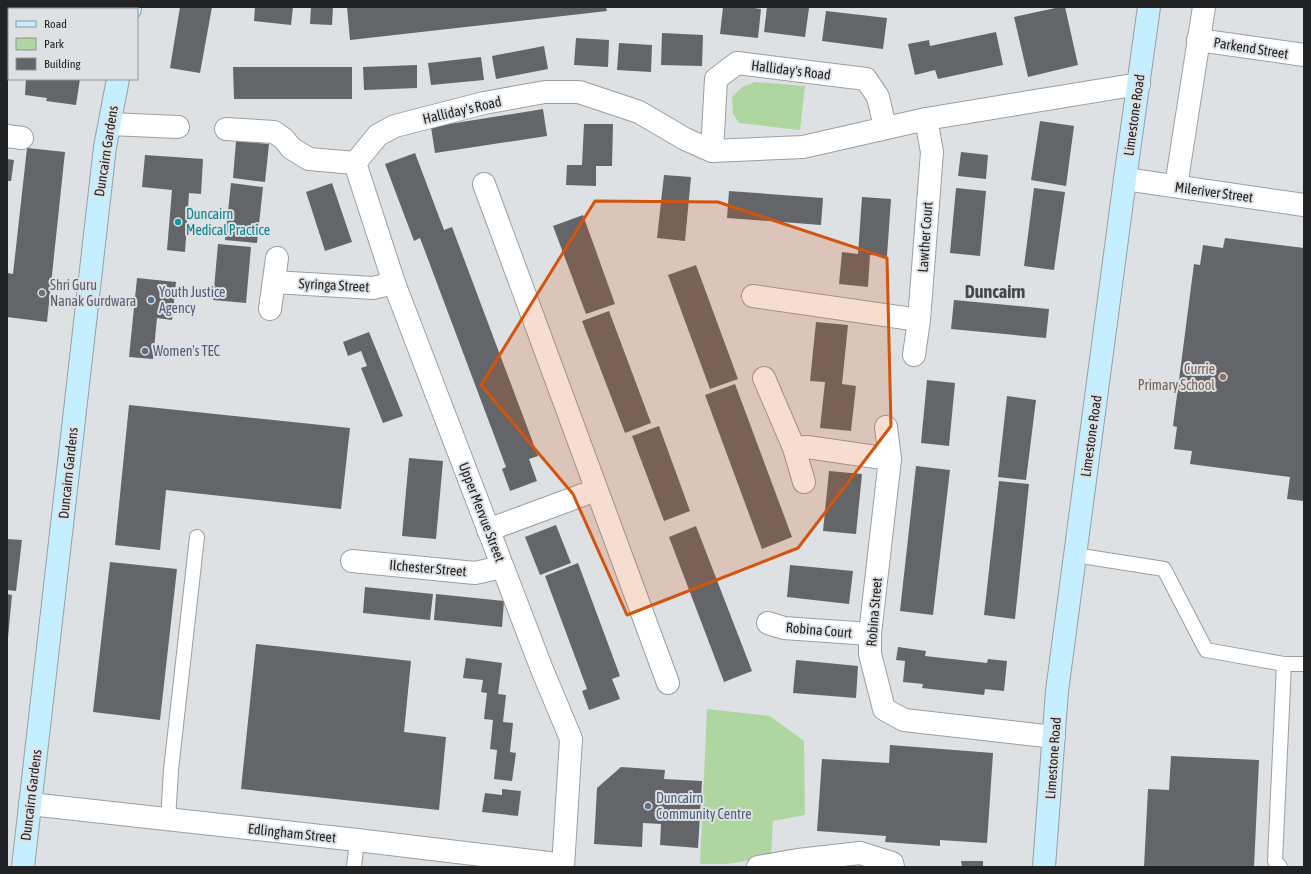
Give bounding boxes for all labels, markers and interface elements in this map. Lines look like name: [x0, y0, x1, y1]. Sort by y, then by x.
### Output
legend: [8, 8, 138, 80]
text: Road: [44, 17, 67, 31]
street label: Parkend Street: [1212, 34, 1290, 62]
text: Park: [44, 37, 65, 51]
text: Building: [44, 57, 82, 71]
street label: Halliday's Road: [750, 57, 832, 83]
street label: Limestone Road: [1120, 73, 1148, 157]
street label: Halliday's Road: [421, 93, 503, 127]
street label: Duncairn Gardens: [91, 104, 121, 198]
street label: Mileriver Street: [1174, 179, 1254, 205]
street label: Lawther Court: [915, 201, 935, 273]
place label: Duncairn Medical Practice: [186, 206, 270, 238]
marker: Duncairn Medical Practice: [173, 217, 183, 227]
street label: Syringa Street: [298, 275, 370, 295]
place label: Shri Guru Nanak Gurdwara: [50, 277, 136, 309]
district label: Duncairn: [965, 281, 1026, 302]
place label: Youth Justice Agency: [159, 284, 225, 316]
marker: Shri Guru Nanak Gurdwara: [37, 288, 47, 298]
marker: Youth Justice Agency: [146, 295, 156, 305]
place label: Women's TEC: [153, 343, 221, 359]
marker: Women's TEC: [140, 346, 150, 356]
place label: Currie Primary School: [1138, 361, 1215, 393]
marker: Currie Primary School: [1218, 372, 1228, 382]
street label: Limestone Road: [1077, 394, 1105, 478]
street label: Duncairn Gardens: [55, 426, 81, 520]
street label: Upper Mervue Street: [456, 460, 508, 564]
street label: Ilchester Street: [389, 557, 467, 579]
street label: Robina Street: [863, 577, 885, 647]
street label: Robina Court: [785, 619, 853, 641]
street label: Limestone Road: [1042, 716, 1064, 800]
street label: Duncairn Gardens: [17, 748, 45, 842]
place label: Duncairn Community Centre: [656, 790, 752, 822]
marker: Duncairn Community Centre: [643, 801, 653, 811]
street label: Edlingham Street: [247, 820, 337, 846]

